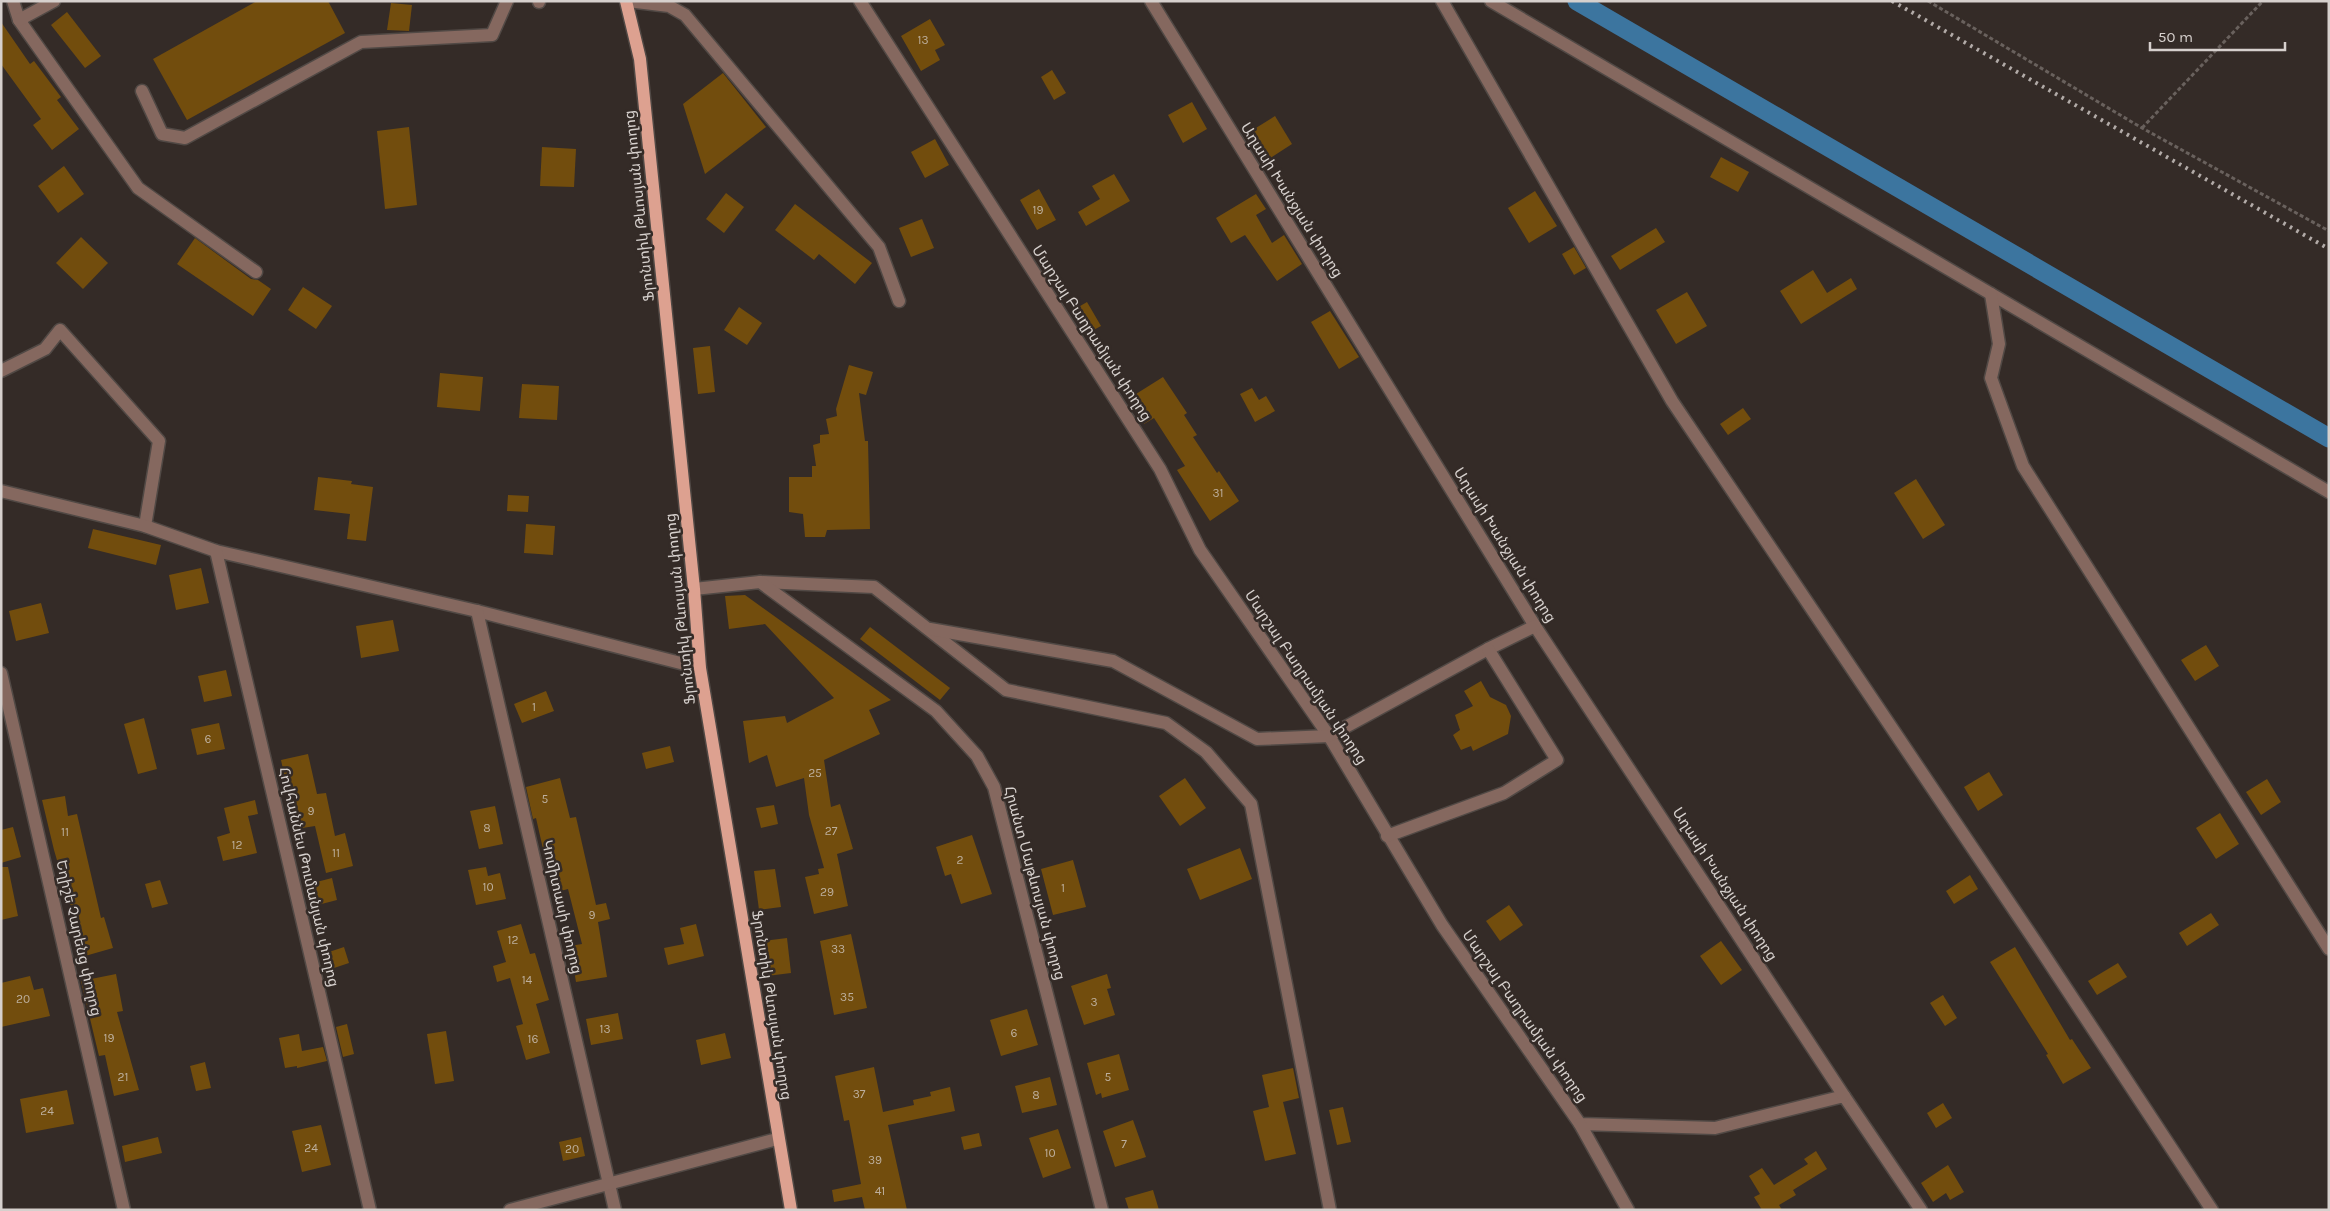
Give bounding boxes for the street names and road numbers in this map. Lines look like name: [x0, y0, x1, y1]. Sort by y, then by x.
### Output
street label: Ֆրոնտիկ Թևոսյան փողոց: [620, 110, 658, 302]
street label: Աղասի Խանջյան փողոց: [1237, 119, 1347, 281]
street label: Մարշալ Բաղրամյան փողոց: [1028, 242, 1156, 424]
street label: Աղասի Խանջյան փողոց: [1450, 464, 1560, 626]
street label: Ֆրոնտիկ Թևոսյան փողոց: [661, 513, 699, 705]
street label: Մարշալ Բաղրամյան փողոց: [1241, 586, 1371, 768]
street label: Հովհաննես Թումանյան փողոց: [275, 765, 343, 989]
street label: Հրանտ Մաթևոսյան փողոց: [1000, 784, 1070, 982]
street label: Աղասի Խանջյան փողոց: [1669, 804, 1781, 964]
street label: Կոմիտասի փողոց: [538, 838, 586, 976]
street label: Եղիշե Չարենց փողոց: [52, 858, 106, 1018]
street label: Ֆրոնտիկ Թևոսյան փողոց: [748, 909, 796, 1101]
street label: Մարշալ Բաղրամյան փողոց: [1458, 926, 1592, 1106]

